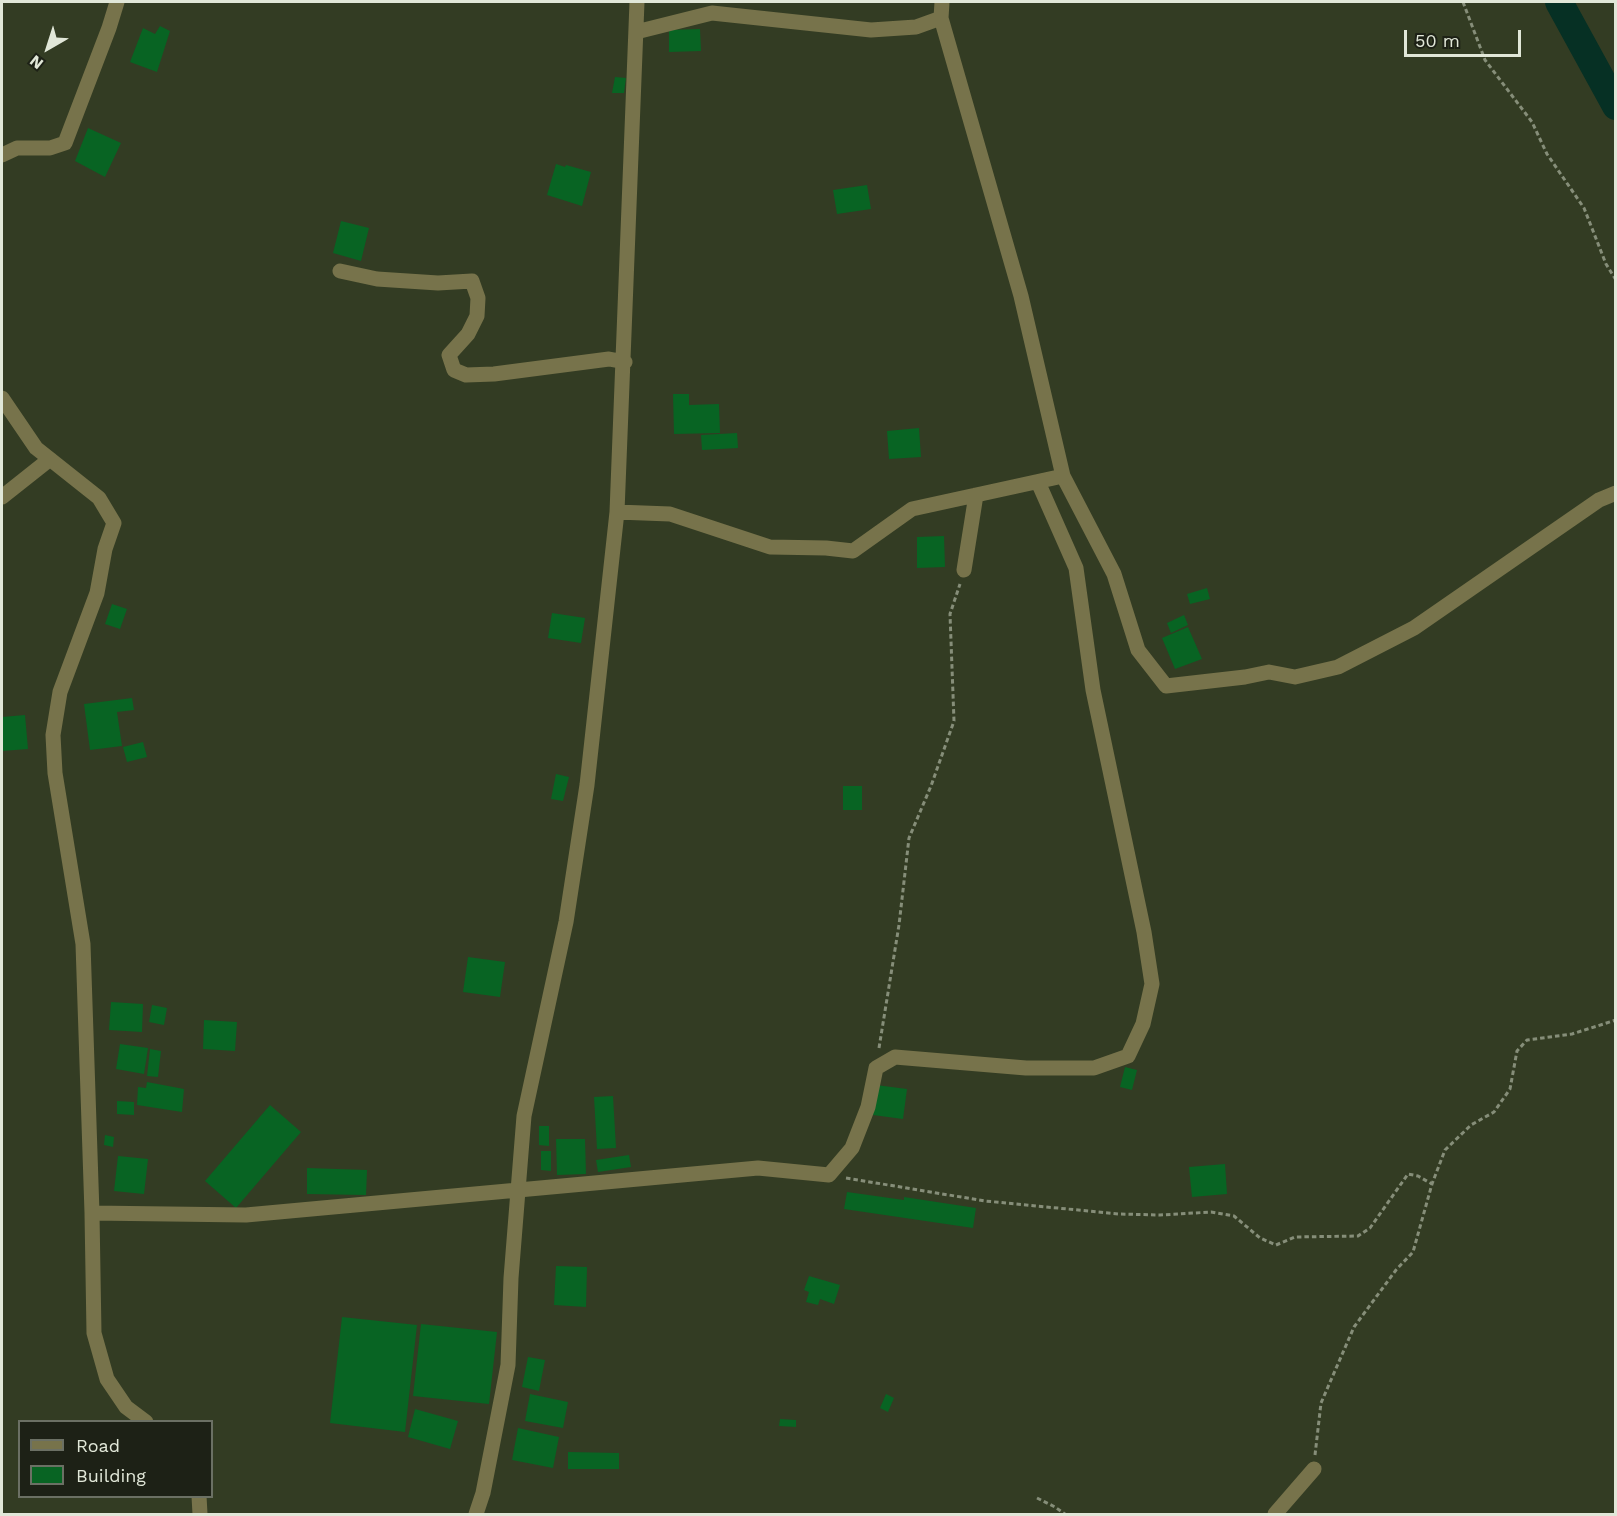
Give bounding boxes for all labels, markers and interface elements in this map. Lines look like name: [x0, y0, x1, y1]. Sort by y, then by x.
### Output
north arrow: [18, 18, 78, 78]
scale bar: [1407, 18, 1524, 56]
text: 50 m: [1415, 30, 1460, 51]
text: N: [26, 51, 47, 73]
legend: [18, 1420, 213, 1498]
text: Road: [76, 1435, 120, 1456]
text: Building: [76, 1465, 146, 1486]

